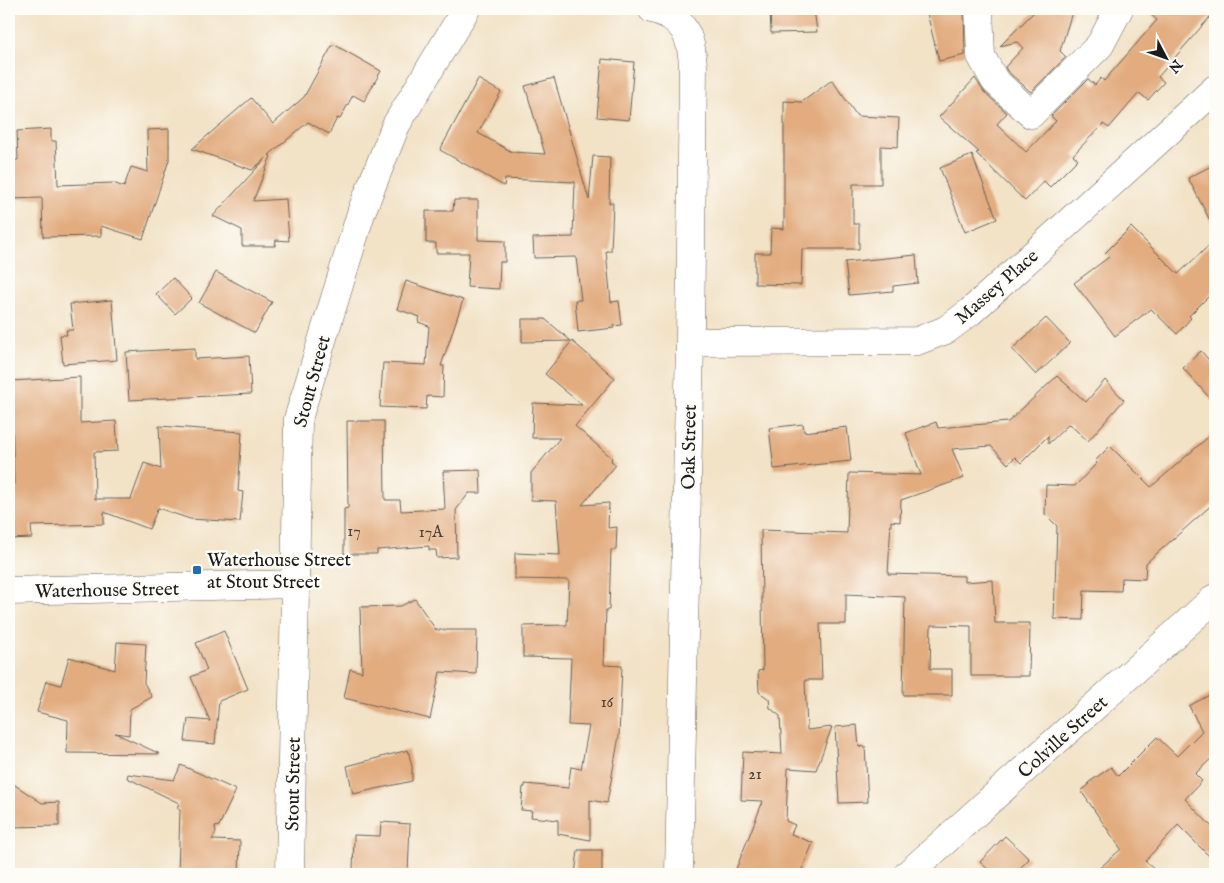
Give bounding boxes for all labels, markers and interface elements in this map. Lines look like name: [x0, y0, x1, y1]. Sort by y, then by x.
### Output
north arrow: [1142, 32, 1192, 82]
text: N: [1164, 55, 1186, 76]
street label: Massey Place: [951, 245, 1044, 330]
street label: Stout Street: [289, 333, 337, 430]
street label: Oak Street: [677, 404, 703, 490]
house number: 17: [347, 522, 361, 542]
house number: 17A: [419, 523, 444, 543]
place label: Waterhouse Street at Stout Street: [207, 549, 352, 595]
marker: Waterhouse Street at Stout Street: [191, 564, 203, 576]
street label: Waterhouse Street: [35, 578, 180, 604]
street label: Colville Street: [1013, 691, 1114, 784]
house number: 16: [601, 693, 614, 713]
street label: Stout Street: [281, 736, 307, 831]
house number: 21: [748, 765, 762, 785]

